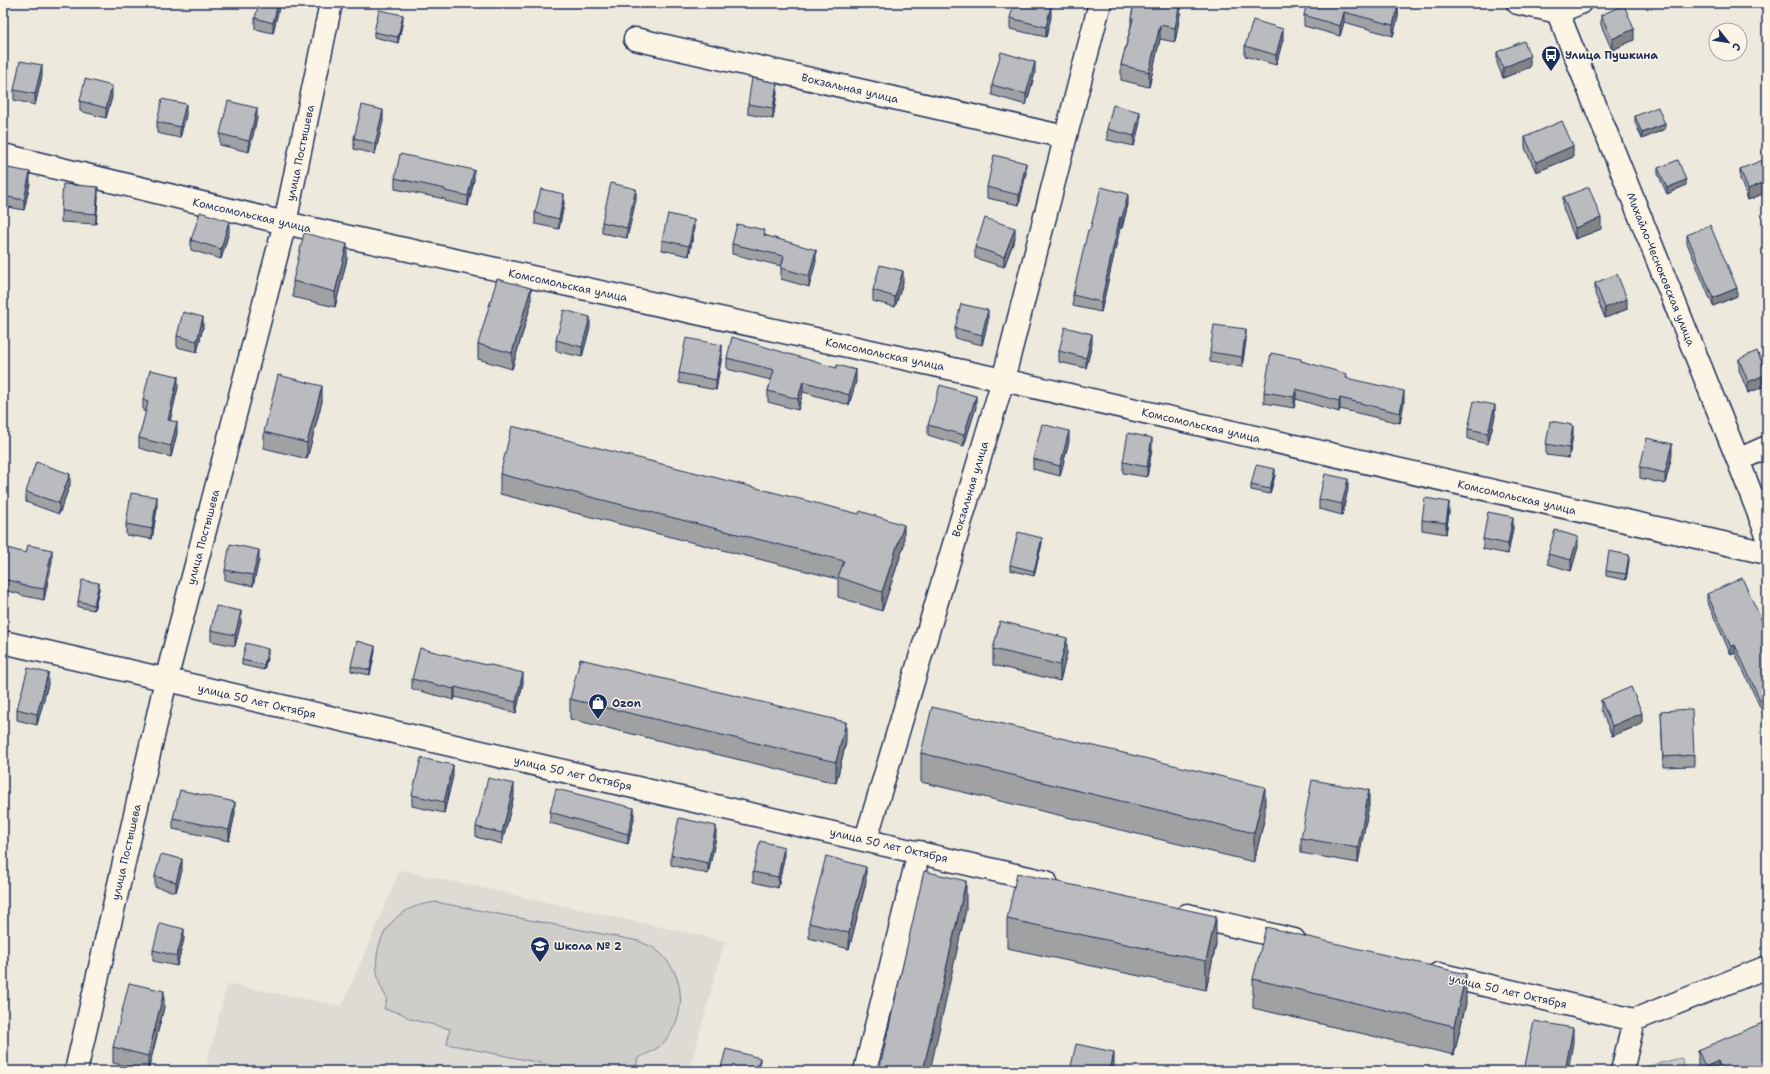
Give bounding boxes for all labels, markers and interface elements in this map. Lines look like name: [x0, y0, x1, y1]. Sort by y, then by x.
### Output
north arrow: [1708, 22, 1748, 62]
text: С: [1728, 40, 1744, 54]
bus stop icon: Улица Пушкина: [1540, 44, 1562, 72]
place label: Улица Пушкина: [1565, 48, 1658, 63]
street label: Вокзальная улица: [800, 70, 900, 107]
street label: улица Постышева: [283, 103, 318, 203]
street label: Михайло-Чесноковская улица: [1623, 190, 1698, 348]
street label: Комсомольская улица: [191, 195, 313, 236]
street label: Комсомольская улица: [507, 266, 629, 305]
street label: Комсомольская улица: [824, 335, 946, 374]
street label: Комсомольская улица: [1140, 405, 1262, 446]
street label: Вокзальная улица: [949, 439, 992, 539]
street label: Комсомольская улица: [1456, 477, 1578, 518]
street label: улица Постышева: [184, 488, 223, 587]
street label: улица 50 лет Октября: [196, 681, 317, 722]
shop icon: Ozon: [587, 692, 609, 720]
place label: Ozon: [612, 696, 642, 711]
street label: улица 50 лет Октября: [512, 753, 633, 794]
street label: улица Постышева: [108, 802, 145, 902]
street label: улица 50 лет Октября: [828, 825, 949, 866]
school or university icon: Школа № 2: [529, 935, 551, 963]
place label: Школа № 2: [554, 939, 622, 954]
street label: улица 50 лет Октября: [1447, 971, 1568, 1012]

